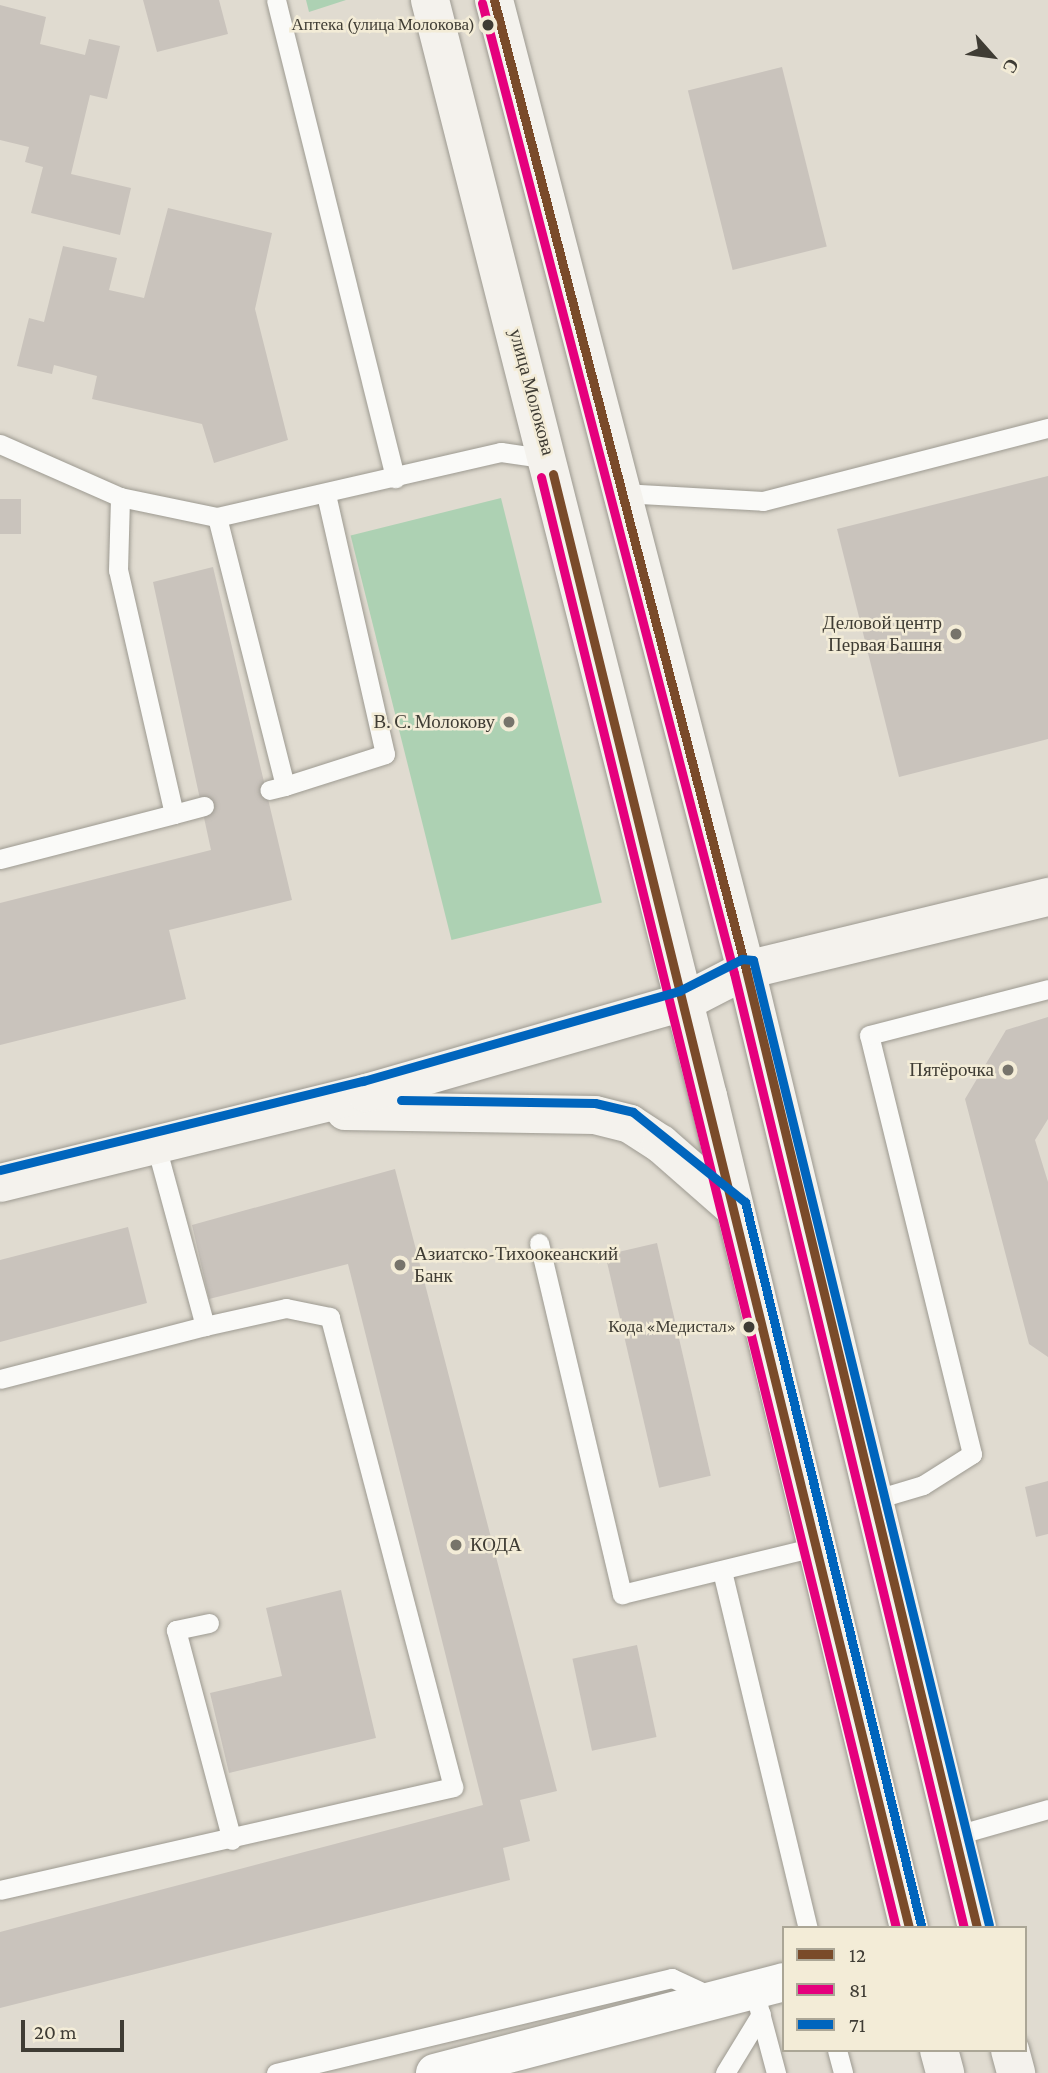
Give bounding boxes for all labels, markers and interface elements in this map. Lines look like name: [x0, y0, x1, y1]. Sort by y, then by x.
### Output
place label: Аптека (улица Молокова): [292, 15, 475, 35]
marker: Аптека (улица Молокова): [481, 18, 495, 32]
north arrow: [957, 21, 1027, 91]
text: С: [998, 55, 1023, 77]
street label: улица Молокова: [504, 326, 560, 458]
place label: Деловой центр Первая Башня: [823, 612, 942, 656]
marker: Деловой центр Первая Башня: [948, 626, 964, 642]
place label: В. С. Молокову: [374, 711, 495, 733]
marker: В. С. Молокову: [501, 714, 517, 730]
place label: Пятёрочка: [909, 1059, 994, 1081]
marker: Пятёрочка: [1000, 1062, 1016, 1078]
place label: Азиатско-Тихоокеанский Банк: [414, 1243, 618, 1287]
marker: Азиатско-Тихоокеанский Банк: [392, 1257, 408, 1273]
place label: Кода «Медистал»: [608, 1317, 736, 1337]
marker: Кода «Медистал»: [742, 1320, 756, 1334]
place label: КОДА: [470, 1534, 522, 1556]
marker: КОДА: [448, 1537, 464, 1553]
legend: [782, 1926, 1027, 2052]
text: 12: [849, 1943, 866, 1967]
text: 81: [849, 1978, 867, 2002]
scale bar: [24, 2007, 128, 2050]
text: 71: [849, 2013, 866, 2037]
text: 20 m: [34, 2020, 77, 2044]

